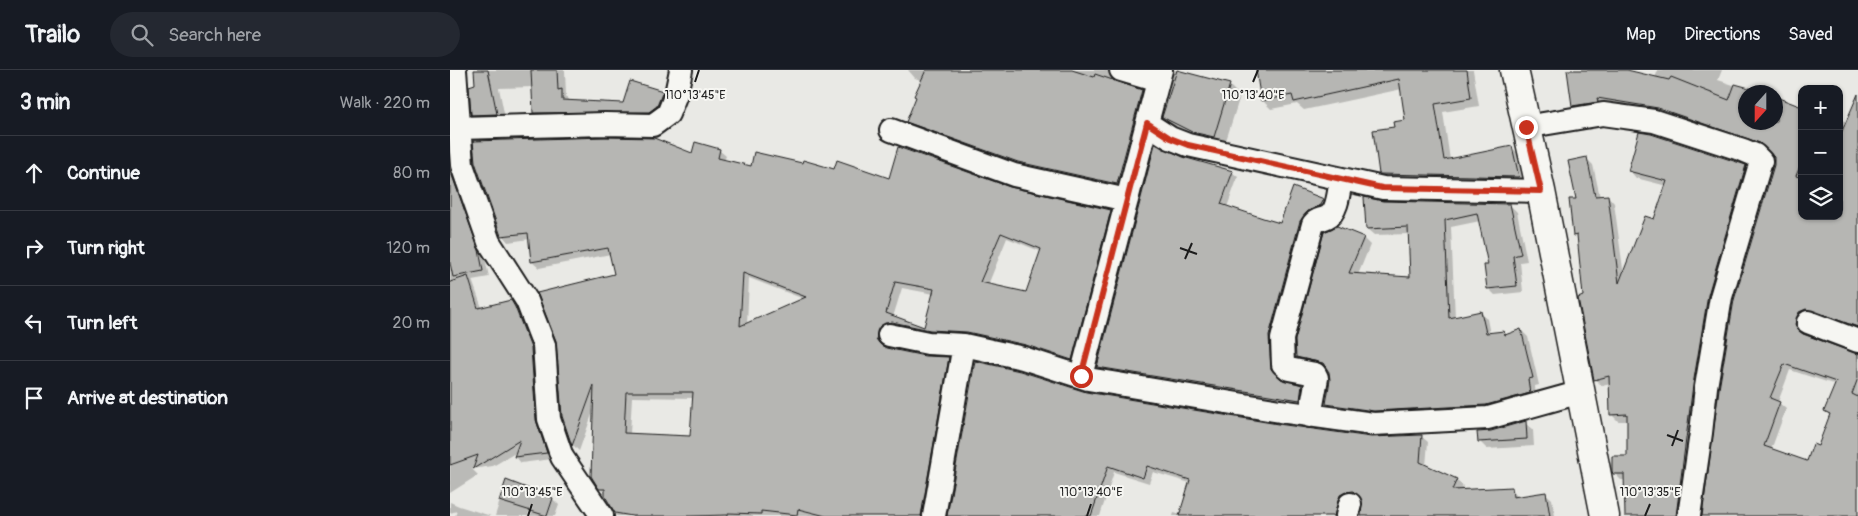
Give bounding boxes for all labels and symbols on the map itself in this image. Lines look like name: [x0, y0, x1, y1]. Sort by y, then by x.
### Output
north arrow: [1738, 85, 1783, 130]
text: 110°13'45"E: [664, 88, 726, 103]
text: 110°13'40"E: [1222, 88, 1284, 103]
route end: [1515, 116, 1538, 139]
route start: [1070, 365, 1093, 388]
text: 110°13'45"E: [501, 485, 563, 500]
text: 110°13'40"E: [1060, 485, 1122, 500]
text: 110°13'35"E: [1620, 485, 1680, 500]

